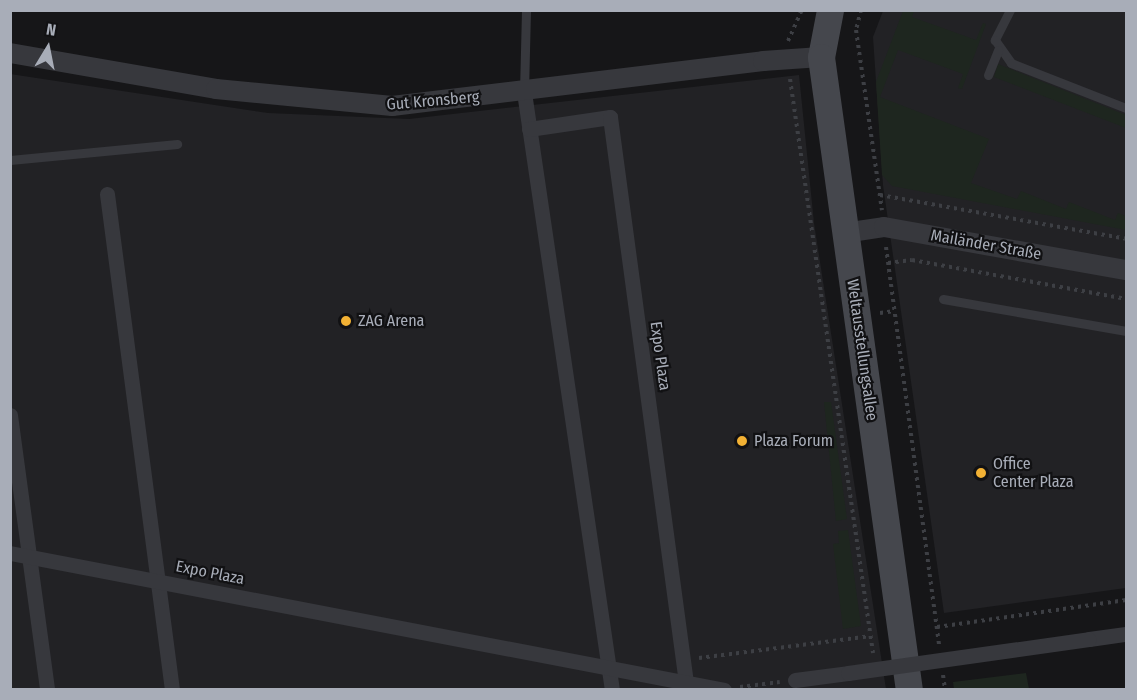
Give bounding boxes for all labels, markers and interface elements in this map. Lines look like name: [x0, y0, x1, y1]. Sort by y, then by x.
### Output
north arrow: [18, 18, 78, 78]
text: N: [45, 20, 58, 40]
street label: Gut Kronsberg: [386, 87, 480, 115]
street label: Mailänder Straße: [929, 226, 1043, 264]
street label: Weltausstellungsallee: [843, 278, 881, 422]
place label: ZAG Arena: [358, 311, 424, 331]
marker: ZAG Arena: [339, 314, 353, 328]
street label: Expo Plaza: [646, 320, 674, 392]
place label: Plaza Forum: [754, 431, 833, 451]
marker: Plaza Forum: [735, 434, 749, 448]
place label: Office Center Plaza: [993, 454, 1074, 492]
marker: Office Center Plaza: [974, 466, 988, 480]
street label: Expo Plaza: [174, 557, 246, 589]

